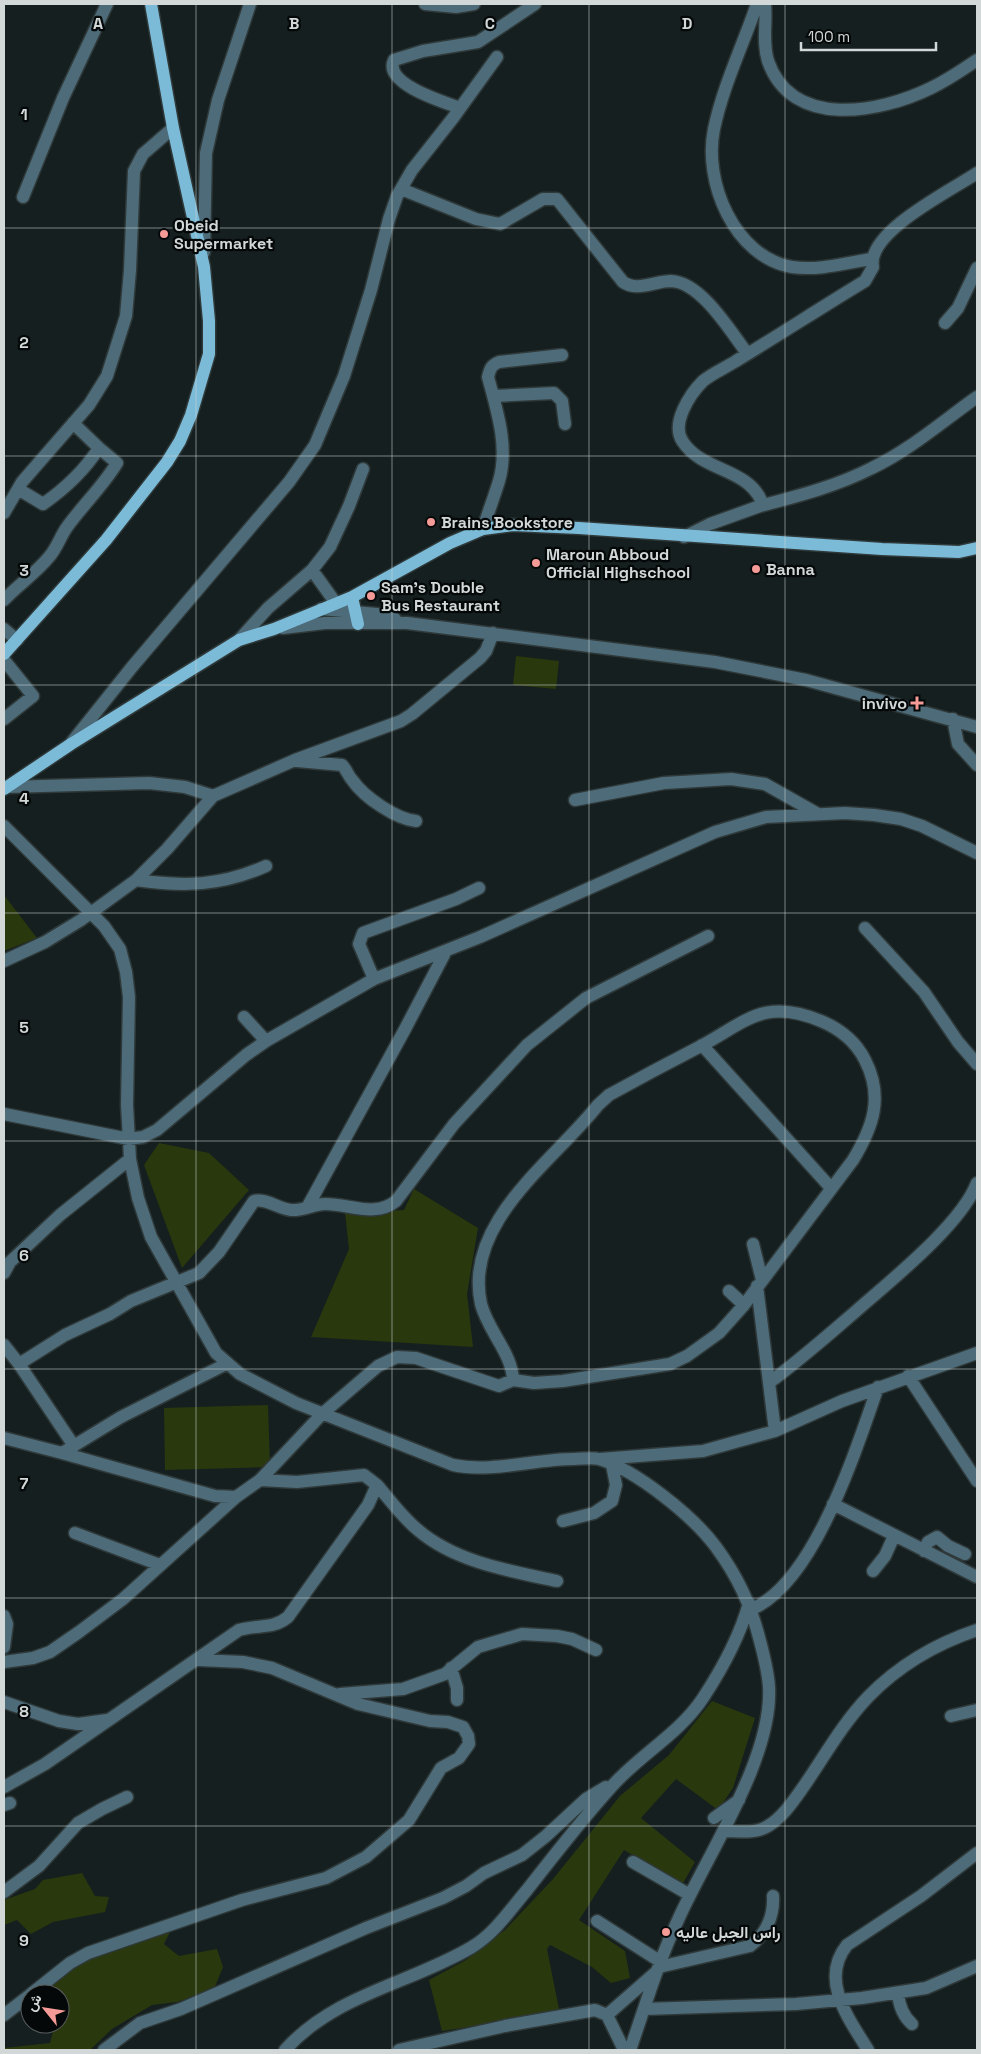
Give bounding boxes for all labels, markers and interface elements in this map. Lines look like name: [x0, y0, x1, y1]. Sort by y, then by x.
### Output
text: A: [93, 13, 103, 34]
text: B: [289, 13, 299, 34]
text: C: [485, 13, 495, 34]
text: D: [682, 13, 692, 34]
scale bar: [801, 20, 936, 52]
text: 100 m: [808, 27, 850, 46]
text: 1: [20, 104, 28, 125]
place label: Obeid Supermarket: [174, 215, 273, 254]
marker: Obeid Supermarket: [158, 228, 170, 240]
text: 2: [19, 332, 29, 353]
place label: Brains Bookstore: [441, 512, 573, 533]
marker: Brains Bookstore: [425, 516, 437, 528]
place label: Maroun Abboud Official Highschool: [546, 544, 690, 583]
marker: Maroun Abboud Official Highschool: [530, 557, 542, 569]
place label: Banna: [766, 559, 815, 580]
text: 3: [19, 560, 29, 581]
marker: Banna: [750, 563, 762, 575]
place label: Sam's Double Bus Restaurant: [381, 577, 500, 616]
marker: Sam's Double Bus Restaurant: [365, 590, 377, 602]
place label: invivo: [862, 693, 907, 714]
marker: invivo: [911, 697, 923, 709]
text: 4: [19, 788, 29, 809]
text: 5: [19, 1017, 29, 1038]
text: 6: [19, 1245, 29, 1266]
text: 7: [20, 1473, 29, 1494]
text: 8: [19, 1701, 29, 1722]
place label: راس الجبل عاليه: [676, 1922, 781, 1943]
marker: راس الجبل عاليه: [660, 1926, 672, 1938]
text: 9: [19, 1930, 29, 1951]
north arrow: [20, 1984, 70, 2034]
text: ش: [22, 1991, 46, 2014]

